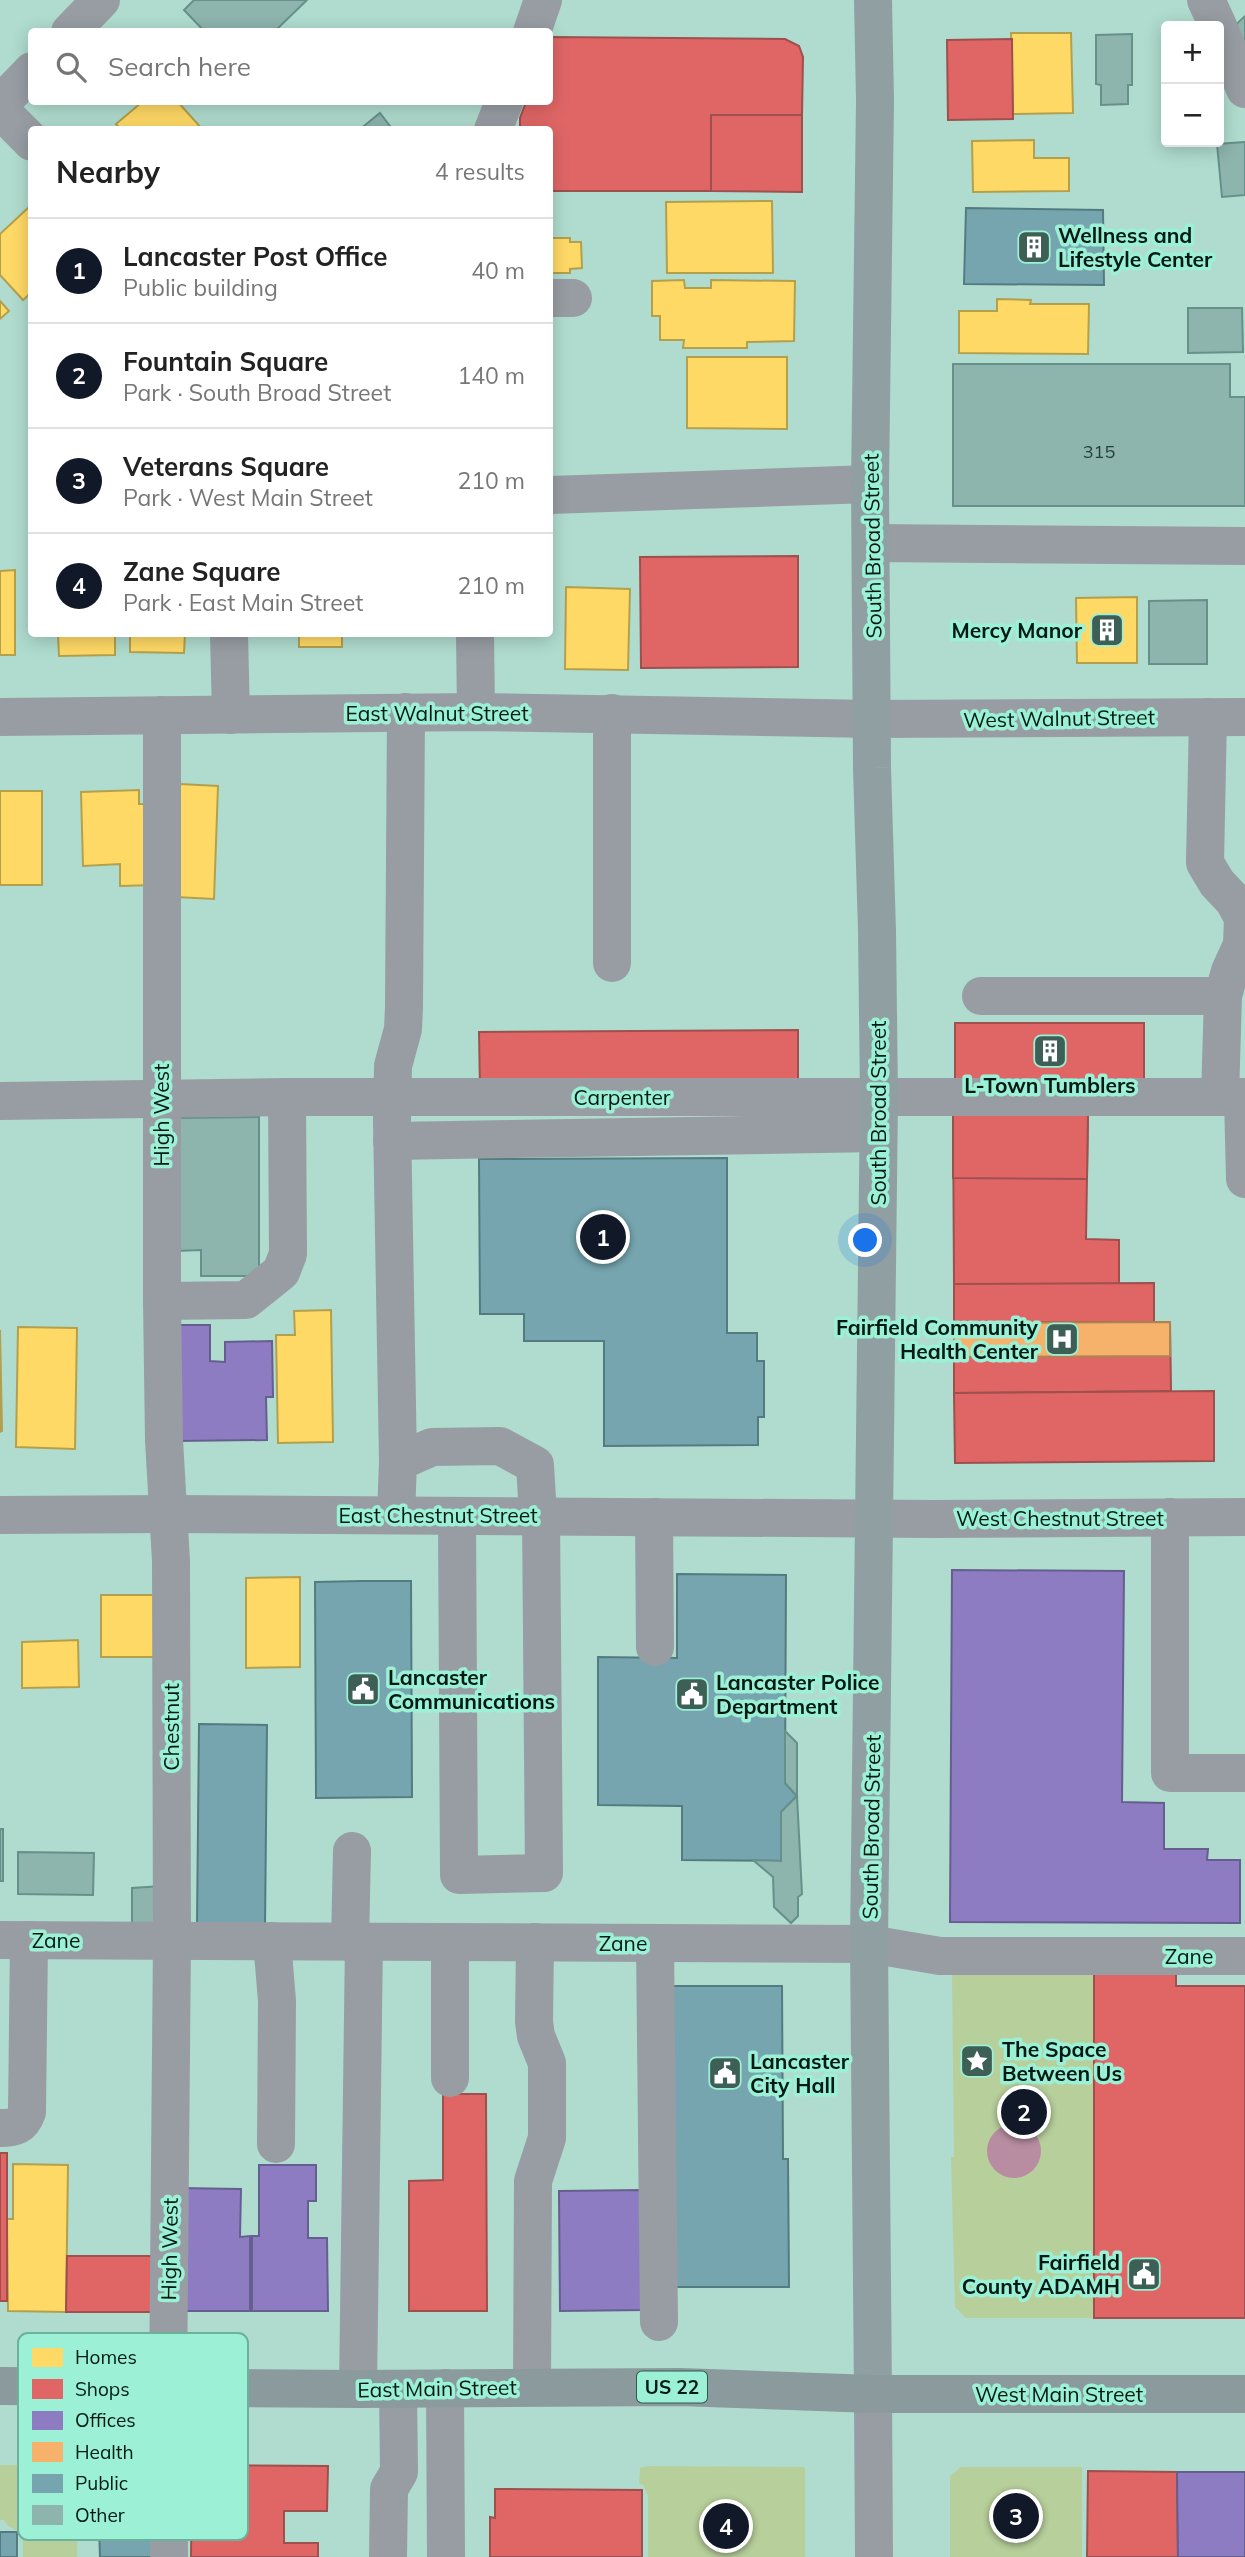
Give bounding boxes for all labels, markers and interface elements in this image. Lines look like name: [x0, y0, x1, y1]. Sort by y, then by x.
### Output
map controls: [1161, 21, 1224, 147]
button: +: [1161, 21, 1224, 84]
search box: [28, 28, 553, 105]
icon: search: [52, 48, 90, 86]
text: Search here: [108, 50, 251, 83]
button: −: [1161, 84, 1224, 147]
text: Nearby: [56, 153, 160, 191]
text: 4 results: [435, 157, 525, 186]
place label: Wellness and Lifestyle Center: [1058, 222, 1213, 272]
building icon: Wellness and Lifestyle Center: [1015, 228, 1053, 266]
text: Lancaster Post Office: [123, 240, 387, 273]
text: 1: [72, 256, 86, 285]
text: 40 m: [471, 256, 525, 285]
text: Public building: [123, 273, 278, 302]
text: Fountain Square: [123, 345, 328, 378]
text: 2: [72, 361, 86, 390]
text: 140 m: [457, 361, 525, 390]
text: Park · South Broad Street: [123, 378, 391, 407]
house number: 315: [1083, 440, 1115, 463]
text: Veterans Square: [123, 450, 329, 483]
street label: South Broad Street: [857, 453, 887, 639]
text: 3: [72, 466, 86, 495]
text: 210 m: [457, 466, 525, 495]
text: Park · West Main Street: [123, 483, 373, 512]
text: Zane Square: [123, 555, 280, 588]
text: 4: [72, 571, 86, 600]
text: 210 m: [457, 571, 525, 600]
text: Park · East Main Street: [123, 588, 363, 617]
building icon: Mercy Manor: [1088, 611, 1126, 649]
place label: Mercy Manor: [952, 617, 1083, 643]
street label: East Walnut Street: [345, 700, 529, 726]
street label: West Walnut Street: [963, 703, 1155, 733]
street label: South Broad Street: [865, 1021, 891, 1205]
building icon: L-Town Tumblers: [1031, 1032, 1069, 1070]
street label: High West: [148, 1064, 174, 1166]
place label: L-Town Tumblers: [964, 1072, 1136, 1098]
street label: Carpenter: [574, 1084, 671, 1110]
pin: 1: [580, 1211, 626, 1263]
your location: [848, 1223, 882, 1257]
place label: Fairfield Community Health Center: [836, 1314, 1039, 1364]
hospital icon: Fairfield Community Health Center: [1043, 1320, 1081, 1358]
street label: East Chestnut Street: [338, 1502, 538, 1528]
street label: West Chestnut Street: [956, 1505, 1164, 1531]
place label: Lancaster Communications: [388, 1664, 555, 1714]
place label: Lancaster Police Department: [716, 1669, 880, 1719]
public building icon: Lancaster Communications: [344, 1670, 382, 1708]
public building icon: Lancaster Police Department: [673, 1675, 711, 1713]
street label: Chestnut: [158, 1683, 184, 1771]
street label: South Broad Street: [856, 1734, 886, 1920]
street label: Zane: [32, 1927, 80, 1953]
street label: Zane: [599, 1930, 647, 1956]
street label: Zane: [1165, 1943, 1213, 1969]
place label: The Space Between Us: [1002, 2036, 1122, 2086]
place icon: The Space Between Us: [958, 2042, 996, 2080]
place label: Lancaster City Hall: [750, 2048, 850, 2098]
public building icon: Lancaster City Hall: [706, 2054, 744, 2092]
pin: 2: [1001, 2086, 1047, 2138]
street label: High West: [155, 2197, 183, 2301]
place label: Fairfield County ADAMH: [962, 2249, 1120, 2299]
public building icon: Fairfield County ADAMH: [1125, 2255, 1163, 2293]
legend: [18, 2333, 248, 2540]
text: Homes: [75, 2345, 137, 2369]
road number: US 22: [637, 2372, 707, 2402]
street label: East Main Street: [357, 2374, 517, 2402]
text: Shops: [75, 2377, 130, 2401]
street label: West Main Street: [975, 2381, 1143, 2407]
text: Offices: [75, 2408, 136, 2432]
text: Health: [75, 2440, 134, 2464]
text: Public: [75, 2471, 128, 2495]
pin: 3: [993, 2490, 1039, 2542]
pin: 4: [703, 2500, 749, 2552]
text: Other: [75, 2503, 125, 2527]

